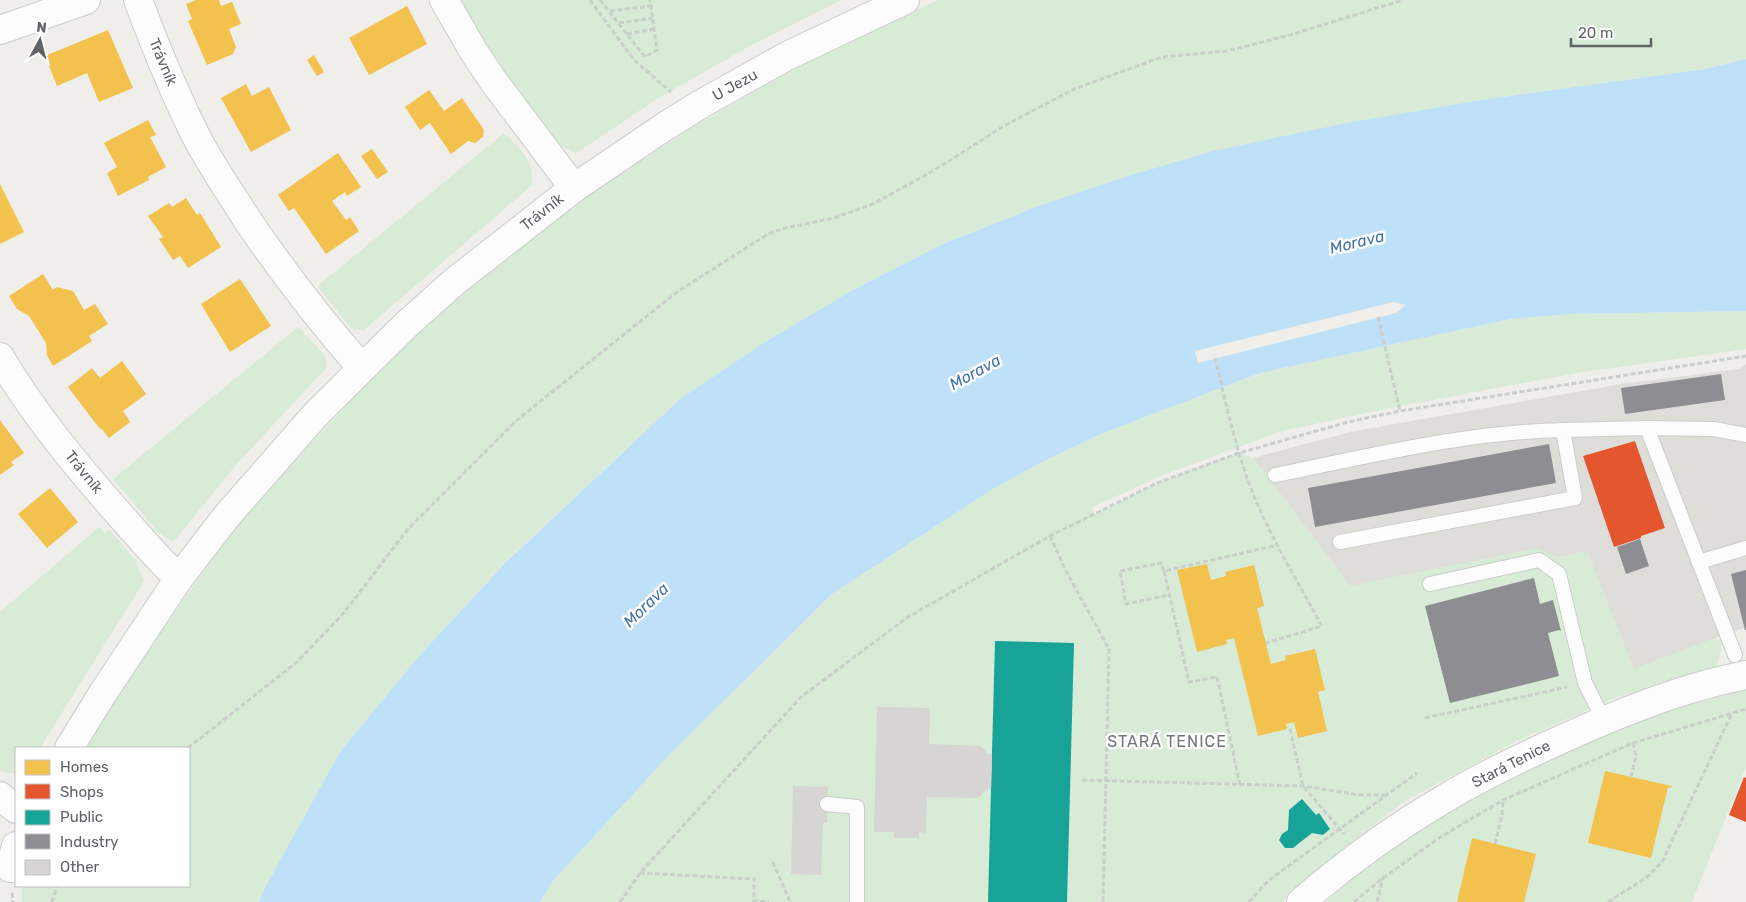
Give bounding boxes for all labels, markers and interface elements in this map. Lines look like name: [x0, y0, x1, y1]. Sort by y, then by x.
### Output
north arrow: [15, 15, 65, 65]
scale bar: [1571, 15, 1651, 47]
text: N: [35, 19, 48, 37]
text: 20 m: [1578, 24, 1613, 42]
street label: Trávník: [145, 35, 181, 89]
street label: U Jezu: [709, 65, 761, 105]
street label: Trávník: [517, 189, 567, 234]
water label: Morava: [1328, 226, 1386, 258]
water label: Morava: [946, 350, 1004, 394]
street label: Trávník: [61, 447, 107, 497]
water label: Morava: [619, 579, 673, 631]
district label: STARÁ TENICE: [1107, 732, 1227, 751]
street label: Stará Tenice: [1469, 737, 1553, 791]
legend: [15, 747, 190, 887]
text: Homes: [60, 758, 109, 776]
text: Shops: [60, 783, 104, 801]
text: Public: [60, 808, 103, 826]
text: Industry: [60, 833, 119, 851]
text: Other: [60, 858, 100, 876]

